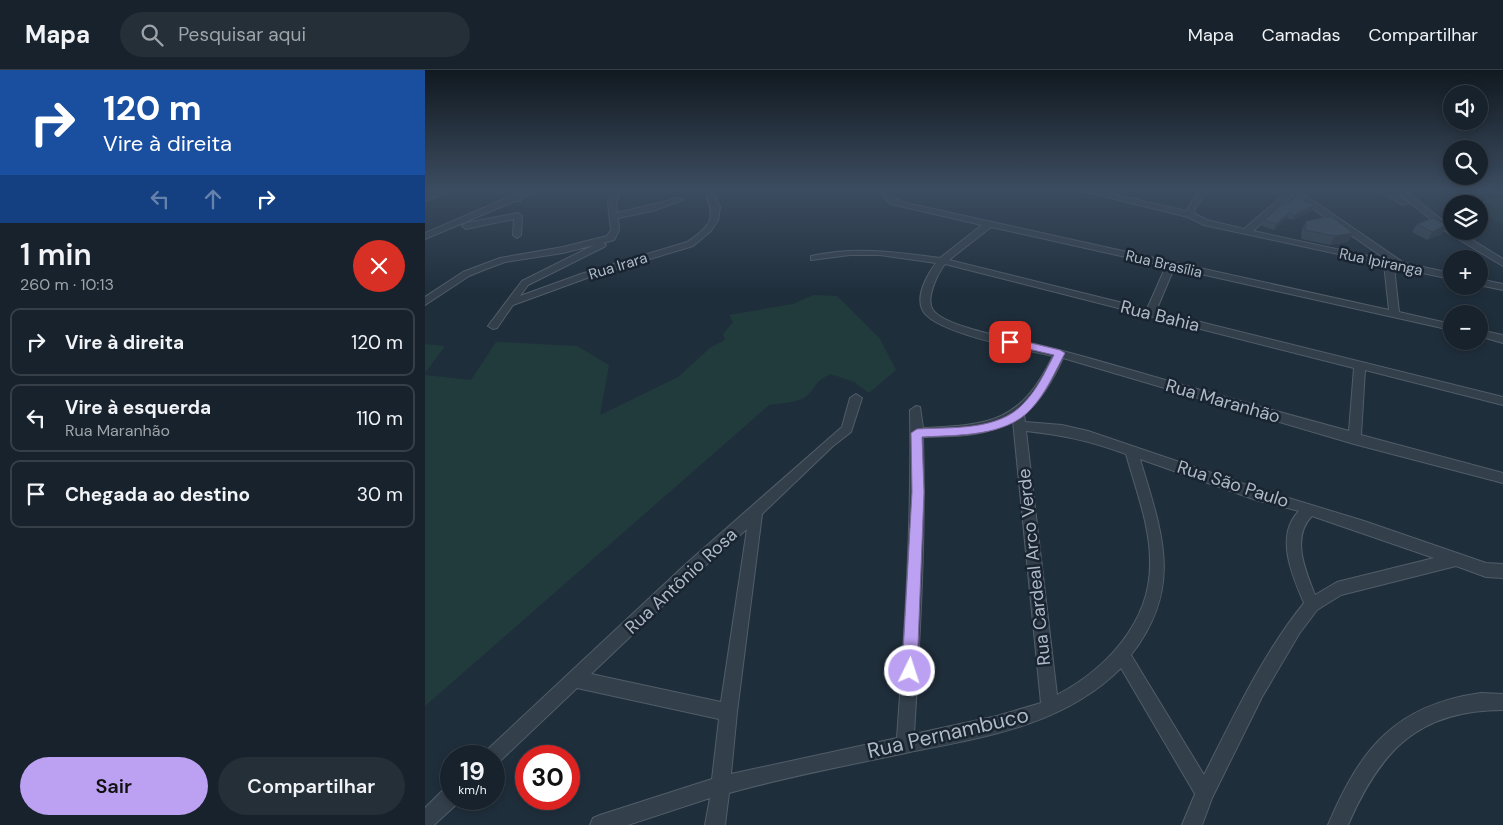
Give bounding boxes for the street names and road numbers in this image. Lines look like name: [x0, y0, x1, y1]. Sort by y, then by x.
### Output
street label: Rua Ipiranga: [1337, 243, 1425, 281]
street label: Rua Brasília: [1124, 245, 1204, 283]
street label: Rua Irara: [586, 248, 650, 284]
street label: Rua Bahia: [1118, 295, 1202, 337]
street label: Rua Maranhão: [1163, 373, 1283, 429]
street label: Rua São Paulo: [1174, 455, 1292, 513]
street label: Rua Cardeal Arco Verde: [1012, 467, 1056, 667]
street label: Rua Antônio Rosa: [620, 523, 742, 639]
street label: Rua Pernambuco: [865, 701, 1031, 765]

